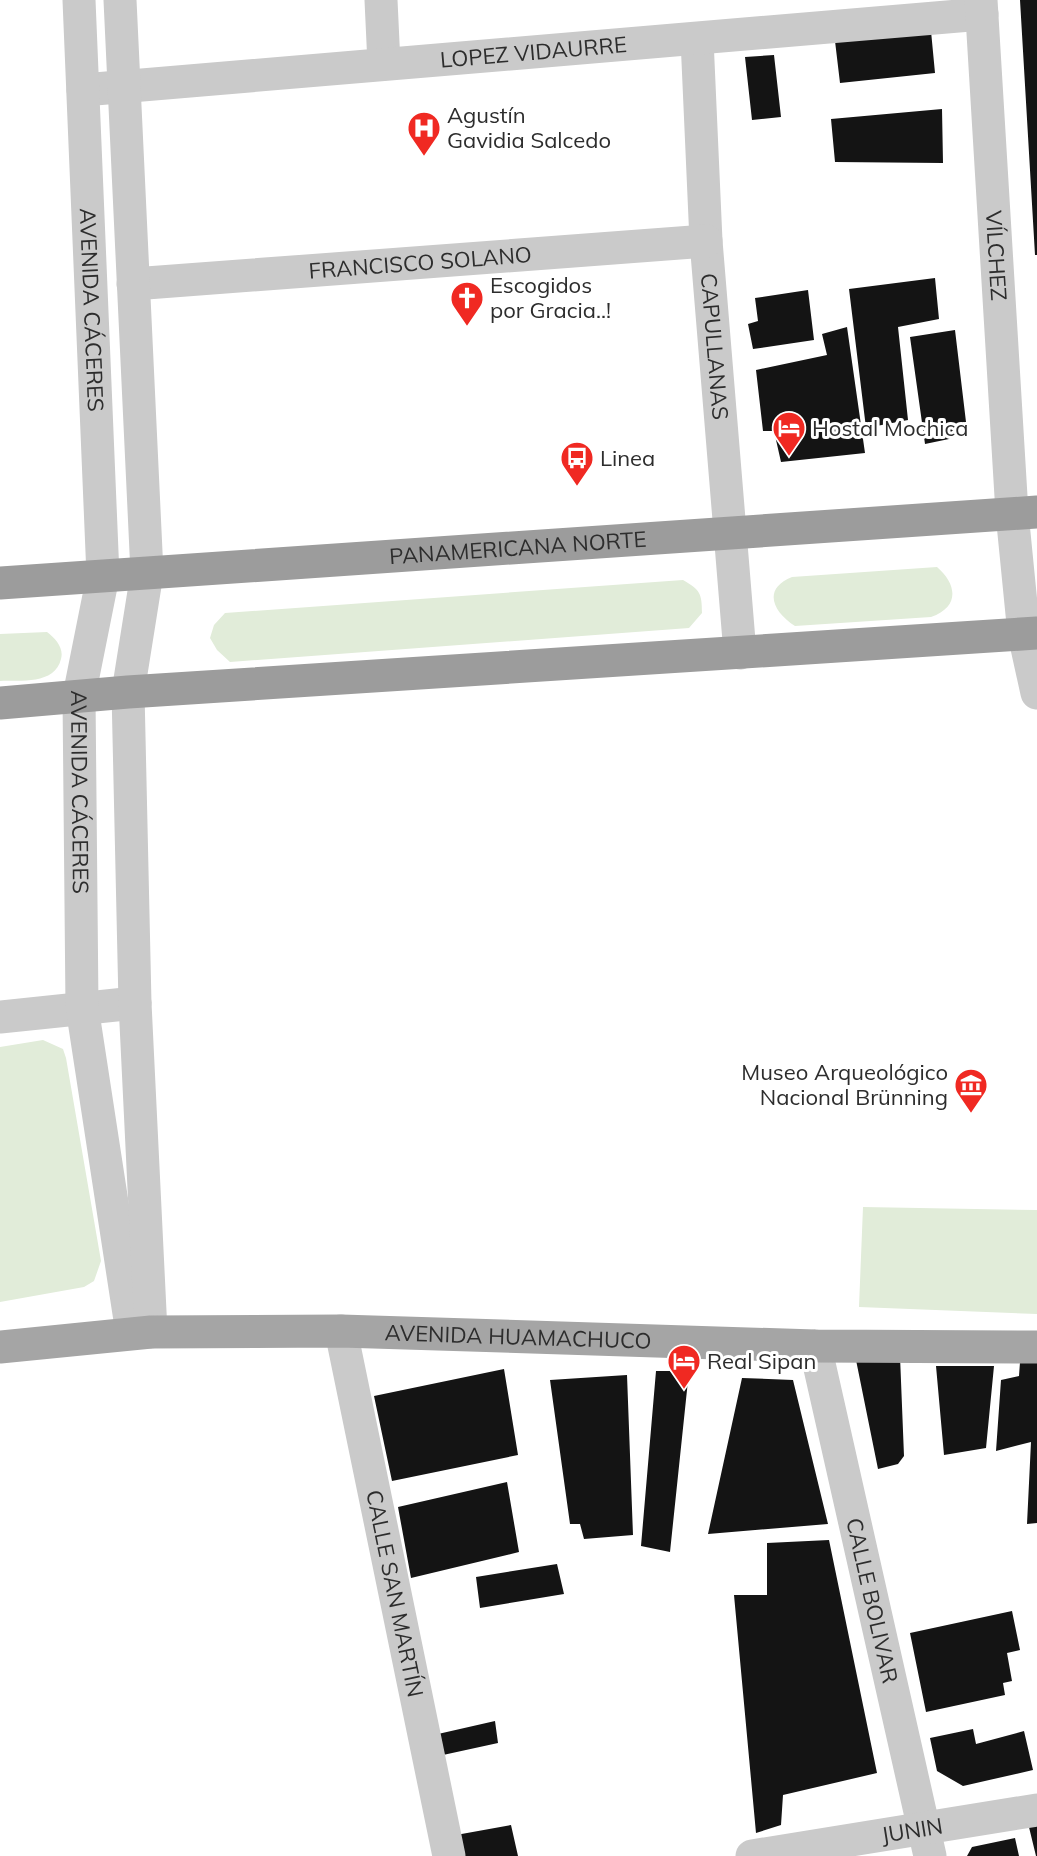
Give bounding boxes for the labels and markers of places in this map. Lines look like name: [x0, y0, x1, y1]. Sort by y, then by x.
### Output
place label: Agustín Gavidia Salcedo: [447, 101, 611, 154]
hospital icon: Agustín Gavidia Salcedo: [406, 110, 442, 157]
place label: Escogidos por Gracia..!: [490, 271, 611, 324]
church icon: Escogidos por Gracia..!: [449, 280, 485, 327]
hotel icon: Hostal Mochica: [771, 410, 807, 457]
place label: Hostal Mochica: [812, 414, 969, 442]
bus stop icon: Linea: [559, 440, 595, 487]
place label: Linea: [600, 444, 655, 472]
place label: Museo Arqueológico Nacional Brünning: [741, 1058, 948, 1111]
museum icon: Museo Arqueológico Nacional Brünning: [953, 1067, 989, 1114]
hotel icon: Real Sipan: [666, 1343, 702, 1390]
place label: Real Sipan: [707, 1347, 816, 1375]

